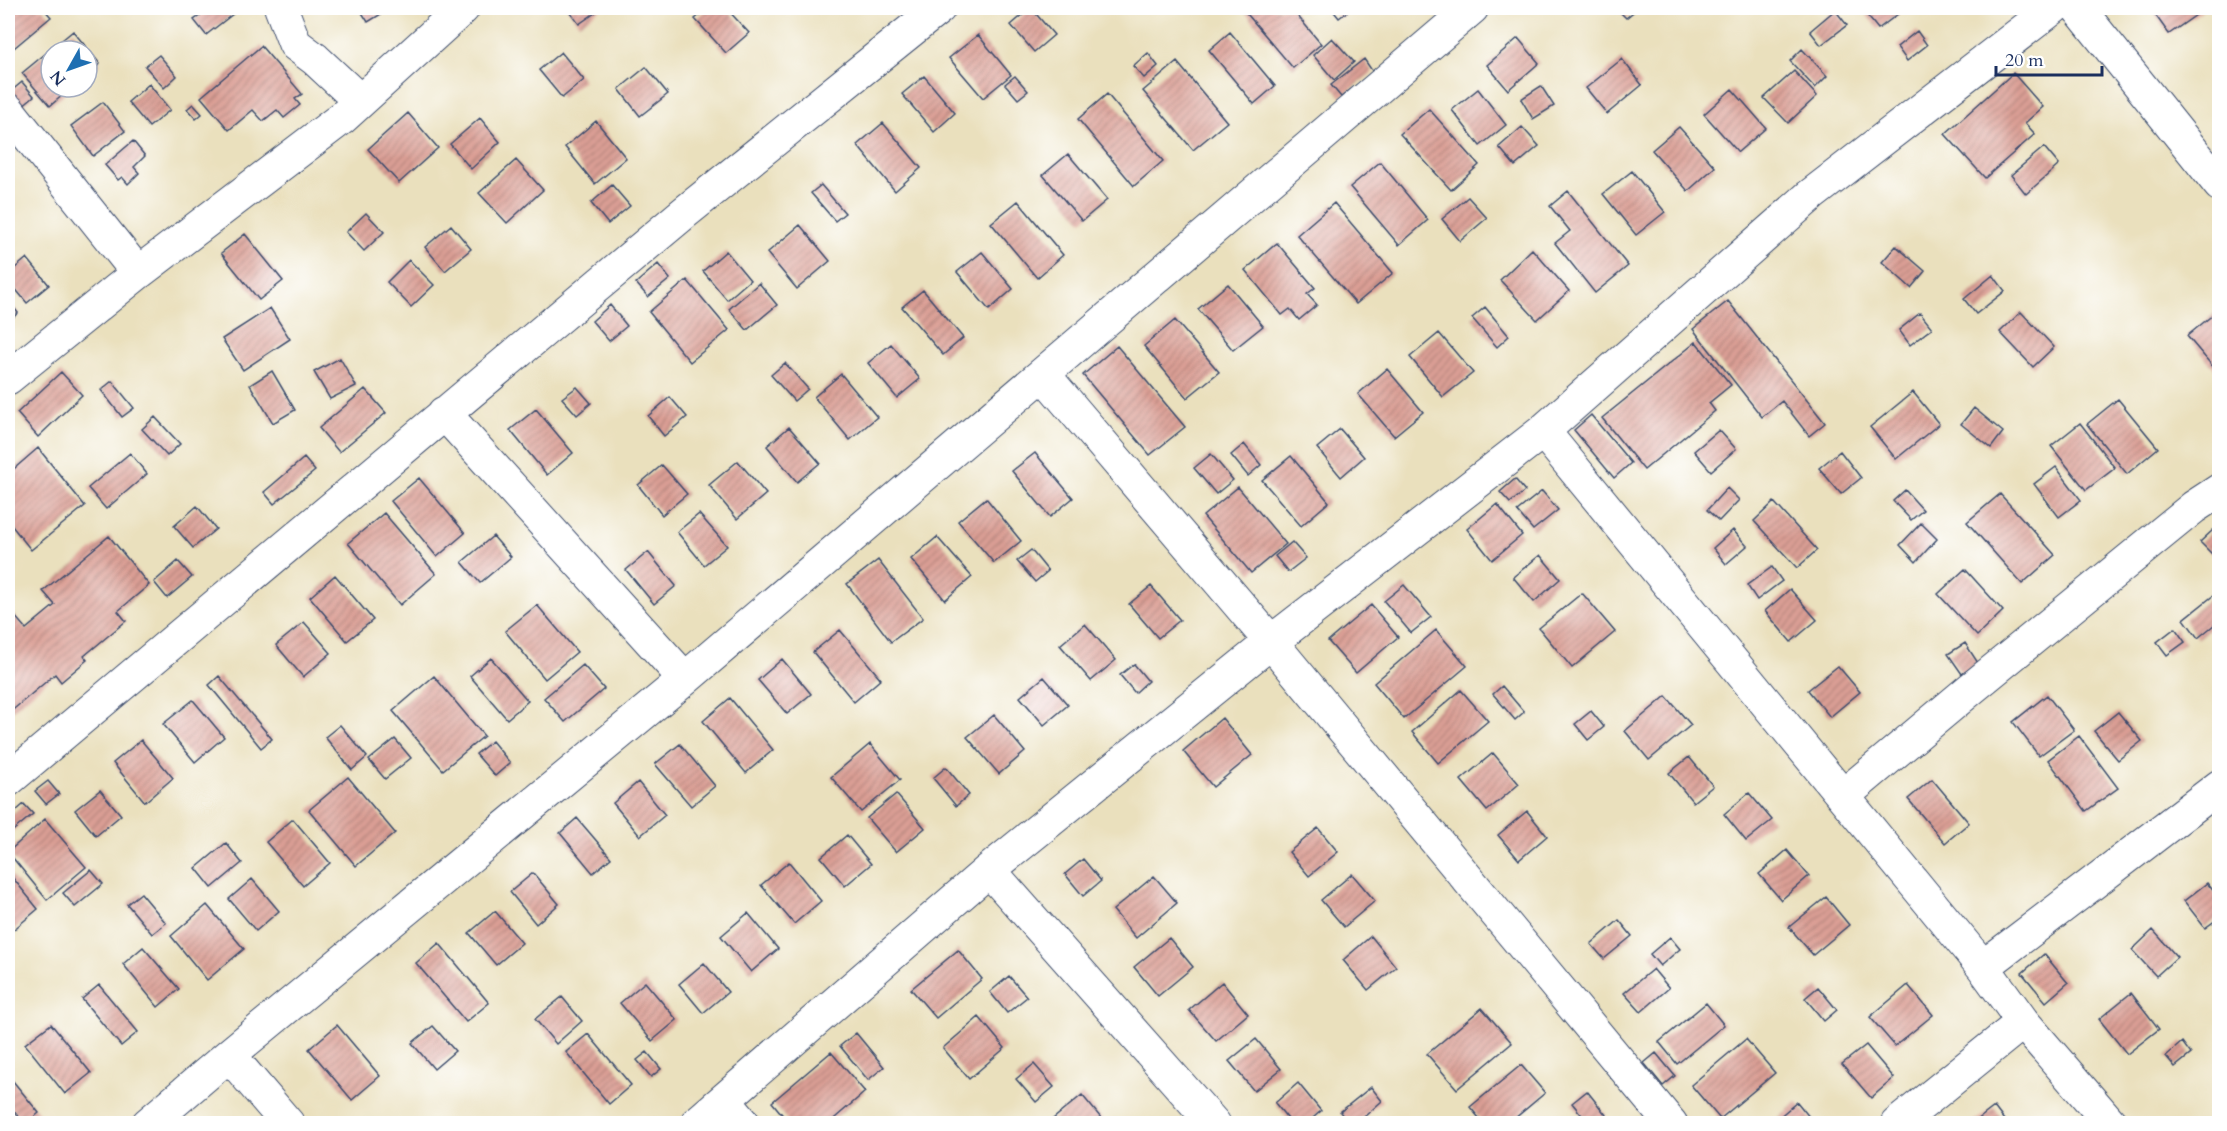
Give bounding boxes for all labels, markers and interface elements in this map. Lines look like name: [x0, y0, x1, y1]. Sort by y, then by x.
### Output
north arrow: [39, 39, 99, 99]
scale bar: [1996, 39, 2102, 77]
text: 20 m: [2005, 48, 2044, 73]
text: N: [45, 66, 71, 90]

